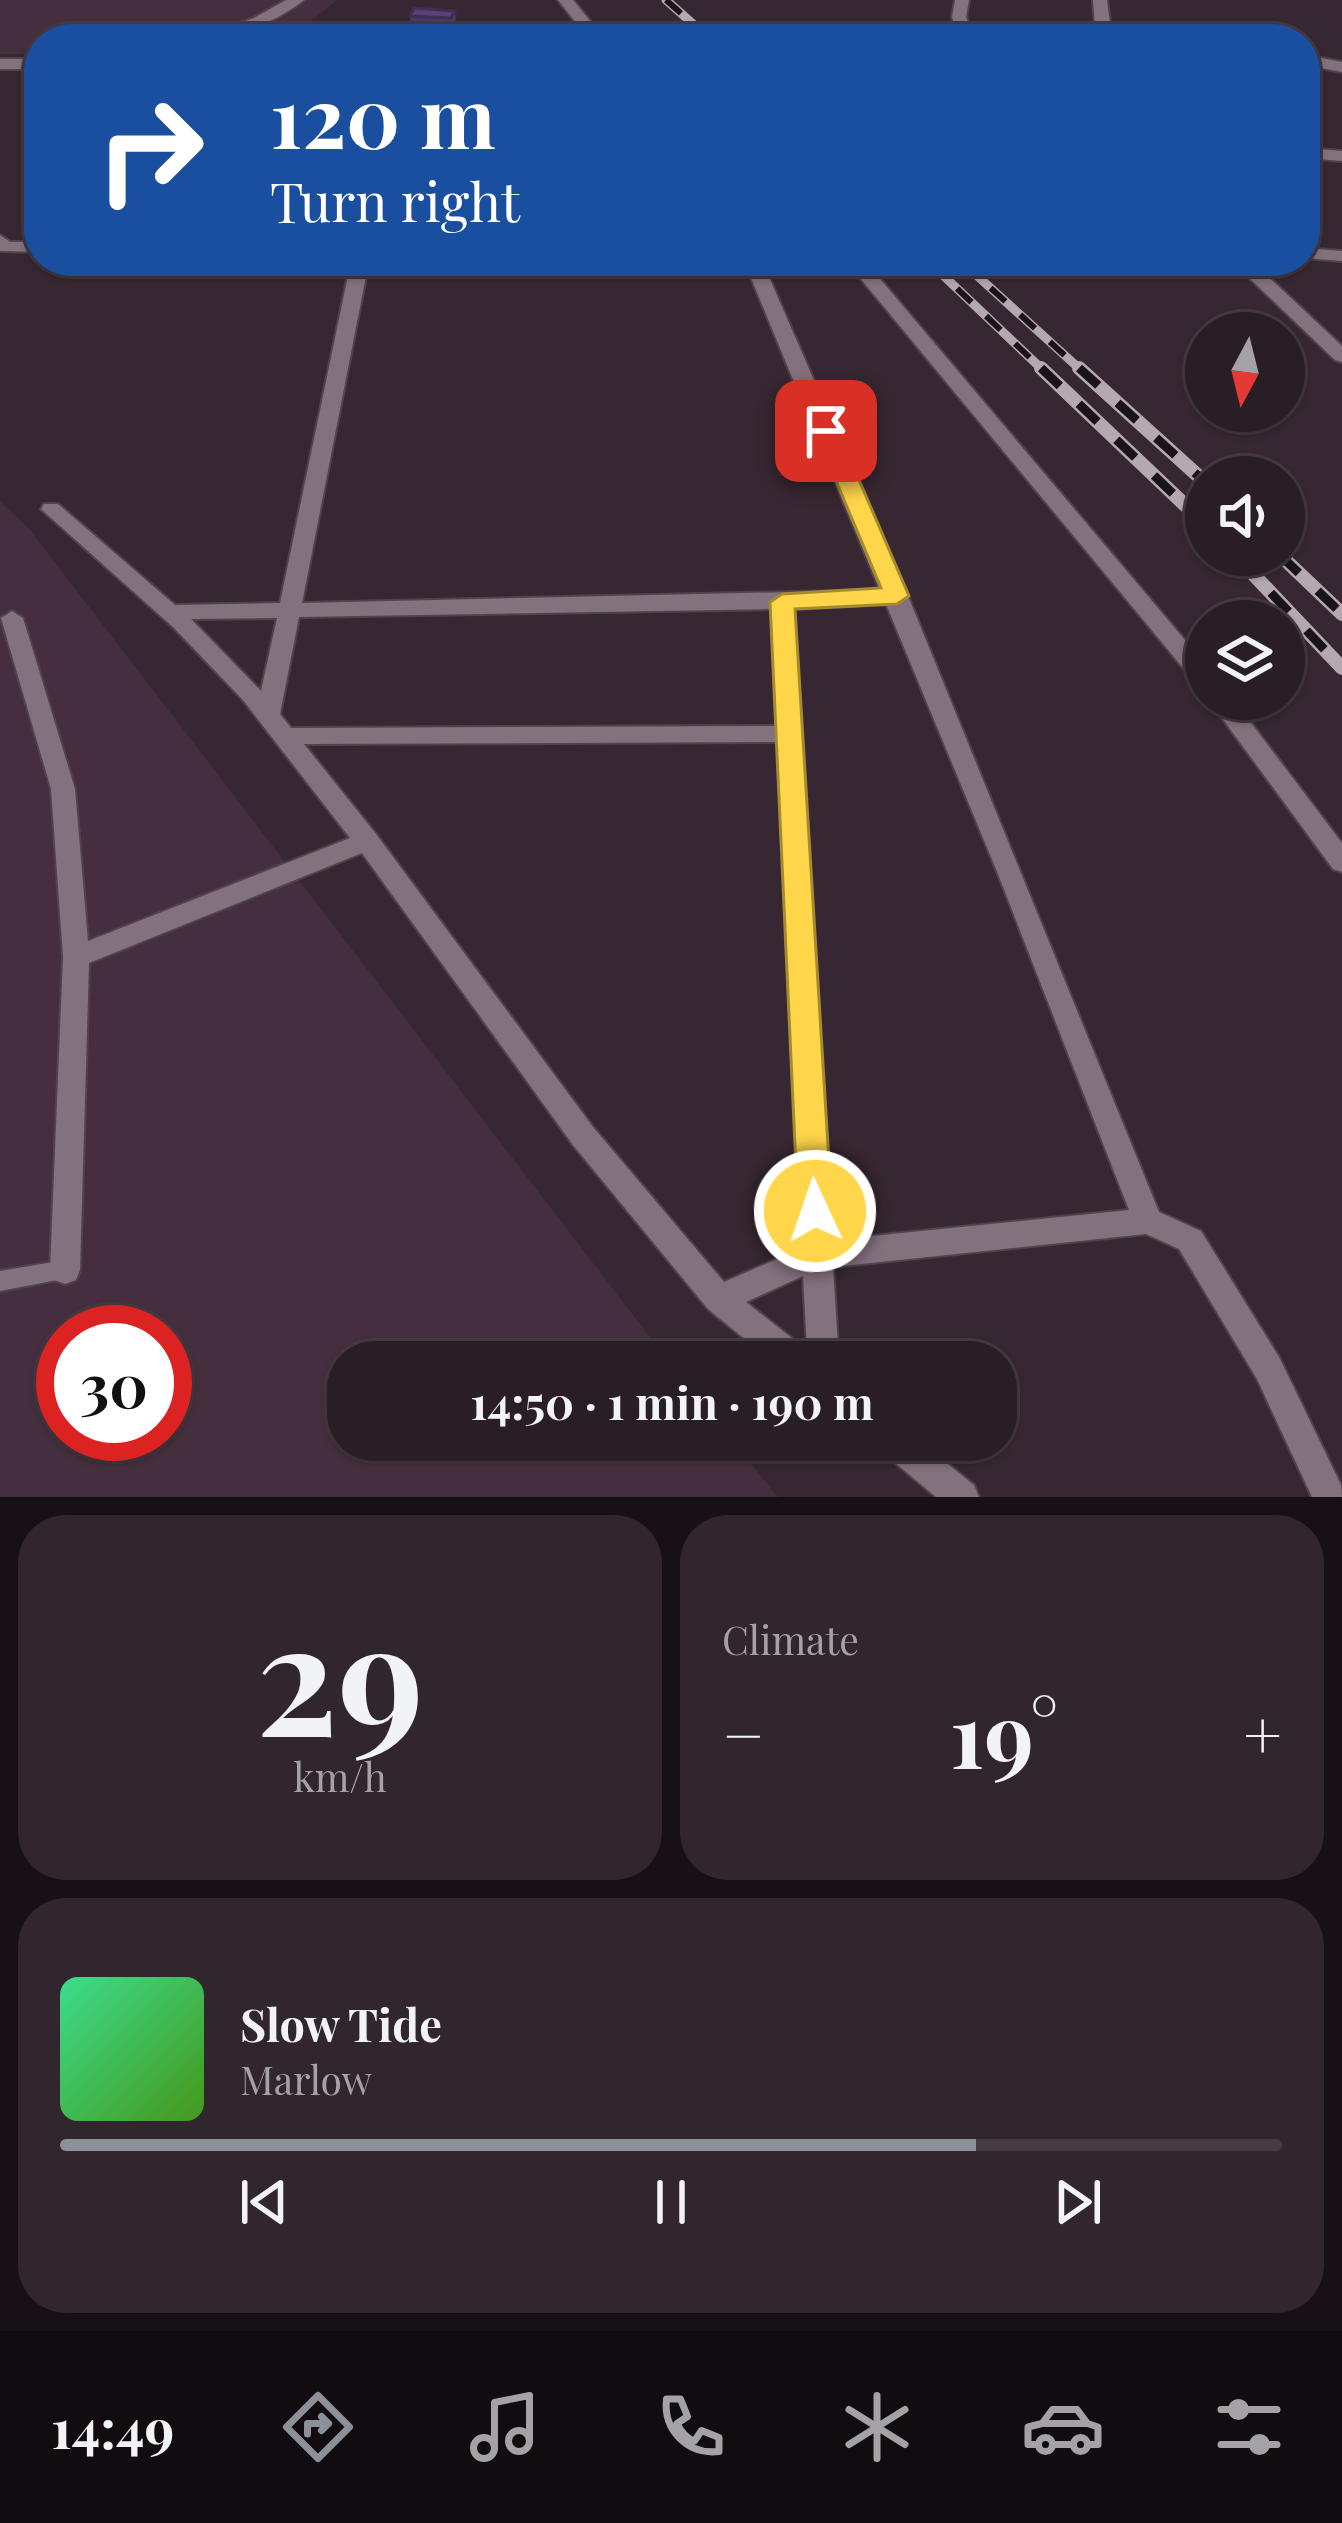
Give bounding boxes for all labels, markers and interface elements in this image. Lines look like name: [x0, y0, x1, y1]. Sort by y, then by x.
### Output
text: 120 m: [270, 58, 496, 170]
icon: right: [72, 72, 228, 228]
text: Turn right: [270, 165, 520, 237]
north arrow: [1185, 312, 1305, 432]
map controls: [1185, 312, 1305, 720]
pin: [775, 380, 877, 482]
icon: arrive: [793, 398, 859, 464]
button: sound: [1185, 456, 1305, 576]
button: layers: [1185, 600, 1305, 720]
position arrow: [752, 1148, 878, 1274]
speed limit sign: 30: [36, 1305, 192, 1461]
text: 14:50 · 1 min · 190 m: [470, 1371, 874, 1431]
text: 29: [256, 1568, 424, 1776]
text: Climate: [722, 1613, 859, 1665]
text: 19°: [950, 1672, 1058, 1792]
text: −: [722, 1689, 765, 1777]
text: +: [1243, 1689, 1282, 1777]
text: km/h: [293, 1750, 387, 1802]
text: Slow Tide: [240, 1993, 442, 2053]
text: Marlow: [240, 2053, 372, 2105]
icon: previous: [231, 2169, 297, 2235]
icon: pause: [638, 2169, 704, 2235]
icon: next: [1045, 2169, 1111, 2235]
icon: directions: [276, 2385, 360, 2469]
icon: music: [463, 2385, 547, 2469]
icon: phone: [649, 2385, 733, 2469]
icon: climate: [835, 2385, 919, 2469]
icon: car: [1021, 2385, 1105, 2469]
icon: filters: [1207, 2385, 1291, 2469]
text: 14:49: [51, 2391, 174, 2463]

